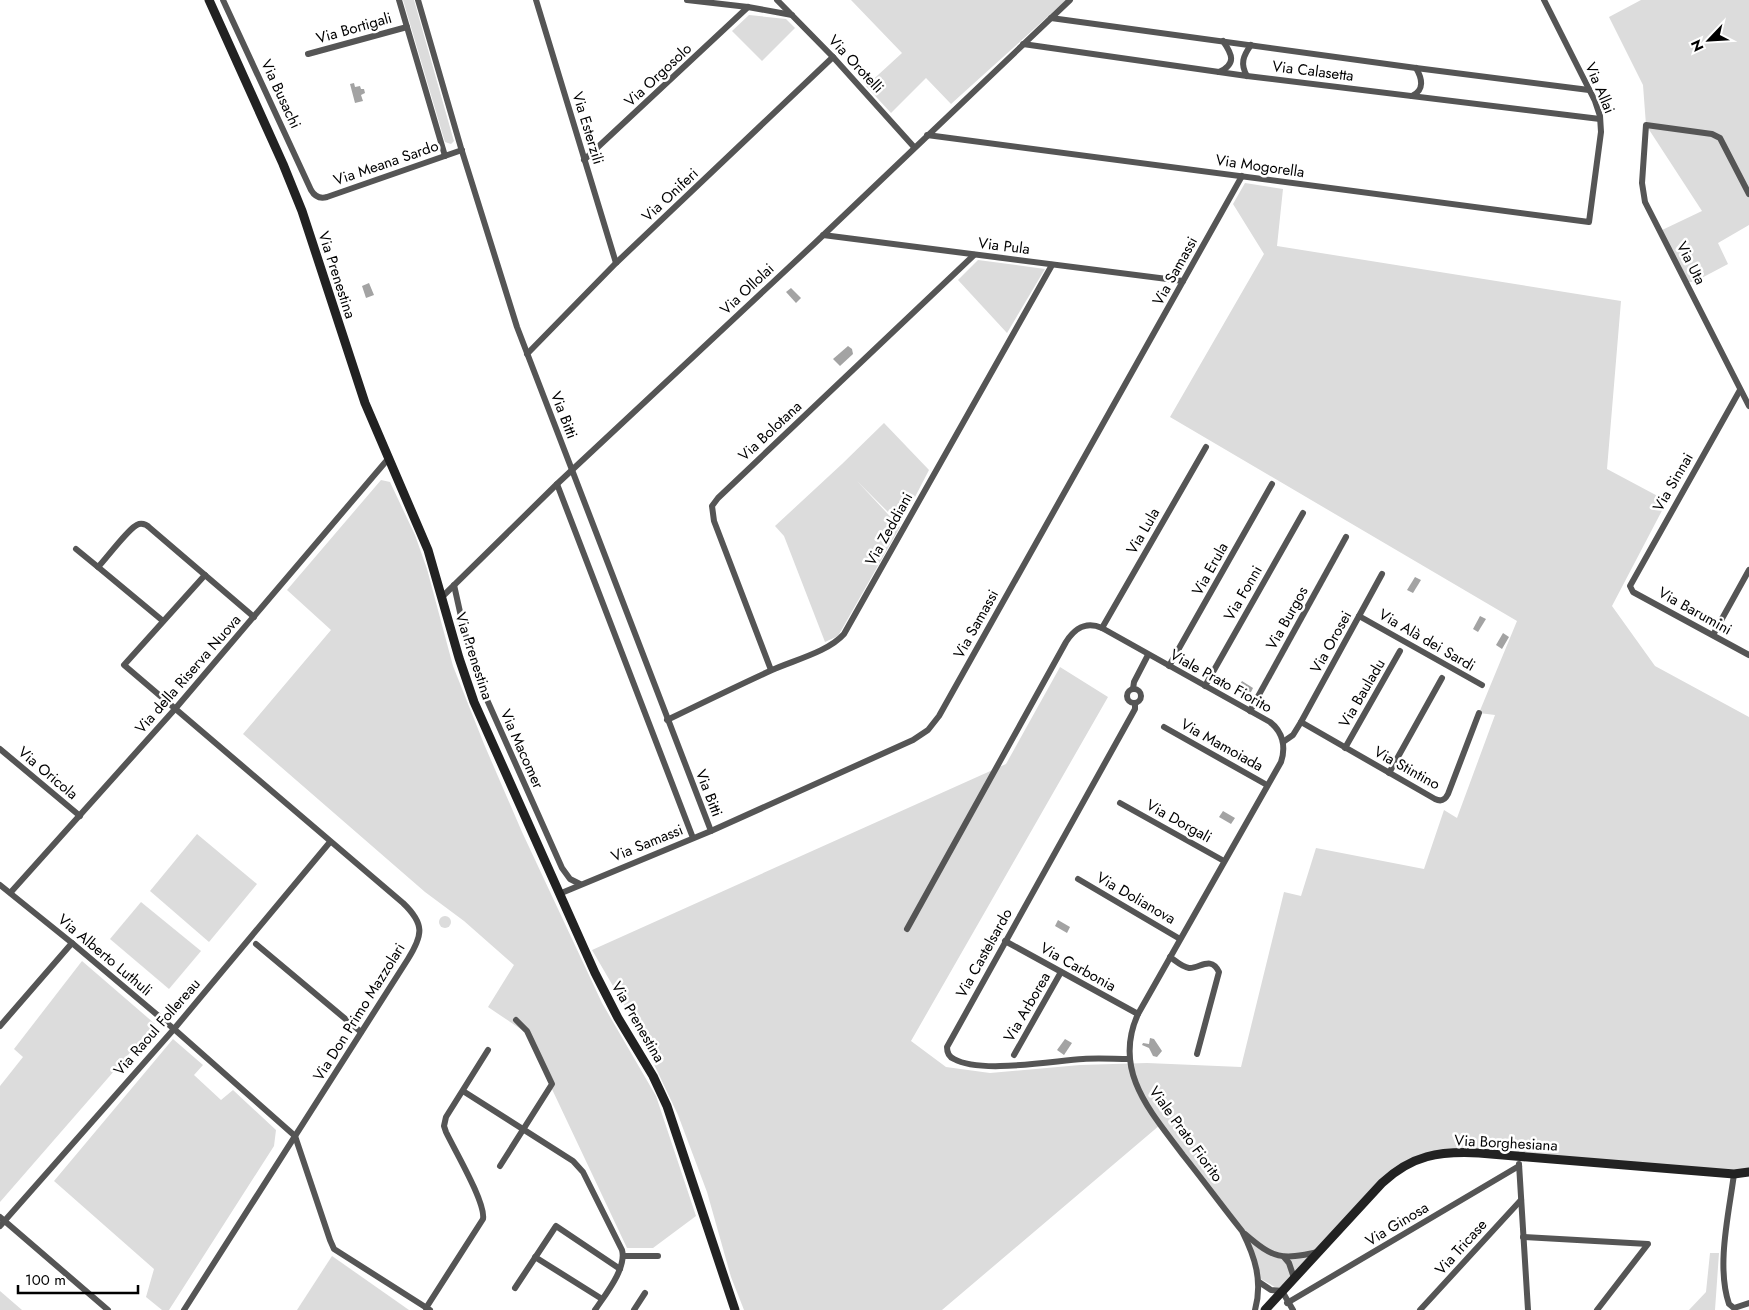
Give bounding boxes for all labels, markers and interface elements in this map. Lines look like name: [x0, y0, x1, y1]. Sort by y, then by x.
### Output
street label: Via Bortigali: [314, 7, 394, 49]
north arrow: [1684, 15, 1734, 65]
street label: Via Orotelli: [823, 30, 889, 98]
text: N: [1686, 36, 1709, 55]
street label: Via Orgosolo: [619, 38, 697, 112]
street label: Via Calasetta: [1271, 55, 1355, 87]
street label: Via Busachi: [255, 56, 307, 132]
street label: Via Allai: [1579, 59, 1621, 117]
street label: Via Esterzili: [567, 89, 609, 167]
street label: Via Meana Sardo: [331, 135, 441, 191]
street label: Via Mogorella: [1214, 149, 1306, 183]
street label: Via Oniferi: [637, 163, 703, 227]
street label: Via Prenestina: [313, 229, 361, 321]
street label: Via Pula: [977, 232, 1031, 260]
street label: Via Samassi: [1147, 232, 1203, 310]
street label: Via Uta: [1671, 238, 1711, 288]
street label: Via Ollolai: [715, 258, 779, 320]
street label: Via Bitti: [545, 388, 583, 442]
street label: Via Bolotana: [733, 396, 807, 466]
street label: Via Sinnai: [1647, 449, 1699, 515]
street label: Via Zeddiani: [860, 488, 918, 570]
street label: Via Lula: [1121, 504, 1165, 558]
street label: Via Erula: [1186, 539, 1234, 599]
street label: Via Fonni: [1218, 561, 1268, 625]
street label: Via Burgos: [1261, 582, 1313, 654]
street label: Via Barumini: [1654, 582, 1736, 640]
street label: Via Samassi: [948, 585, 1004, 663]
street label: Via Alà dei Sardi: [1375, 603, 1479, 677]
street label: Via Orosei: [1305, 607, 1357, 677]
street label: Via della Riserva Nuova: [130, 610, 246, 738]
street label: Via Prenestina: [450, 610, 498, 702]
street label: Viale Prato Fiorito: [1166, 644, 1276, 718]
street label: Via Bauladu: [1333, 655, 1391, 731]
street label: Via Macomer: [495, 706, 550, 793]
street label: Via Mamoiada: [1177, 713, 1267, 777]
street label: Via Oricola: [13, 741, 83, 805]
street label: Via Stintino: [1370, 741, 1444, 795]
street label: Via Bitti: [690, 766, 728, 820]
street label: Via Dorgali: [1142, 794, 1216, 848]
street label: Via Samassi: [608, 819, 686, 867]
street label: Via Dolianova: [1092, 866, 1180, 930]
street label: Via Castelsardo: [950, 904, 1018, 1002]
street label: Via Alberto Luthuli: [53, 909, 157, 1001]
street label: Via Carbonia: [1036, 937, 1120, 997]
street label: Via Don Primo Mazzolari: [308, 939, 410, 1085]
street label: Via Arborea: [998, 968, 1056, 1046]
street label: Via Raoul Follereau: [108, 973, 206, 1081]
street label: Via Prenestina: [606, 977, 670, 1067]
street label: Viale Prato Fiorito: [1144, 1082, 1228, 1186]
street label: Via Borghesiana: [1454, 1129, 1558, 1157]
street label: Via Ginosa: [1361, 1196, 1433, 1252]
street label: Via Tricase: [1430, 1214, 1492, 1280]
scale bar: [18, 1262, 138, 1294]
text: 100 m: [25, 1269, 66, 1291]

